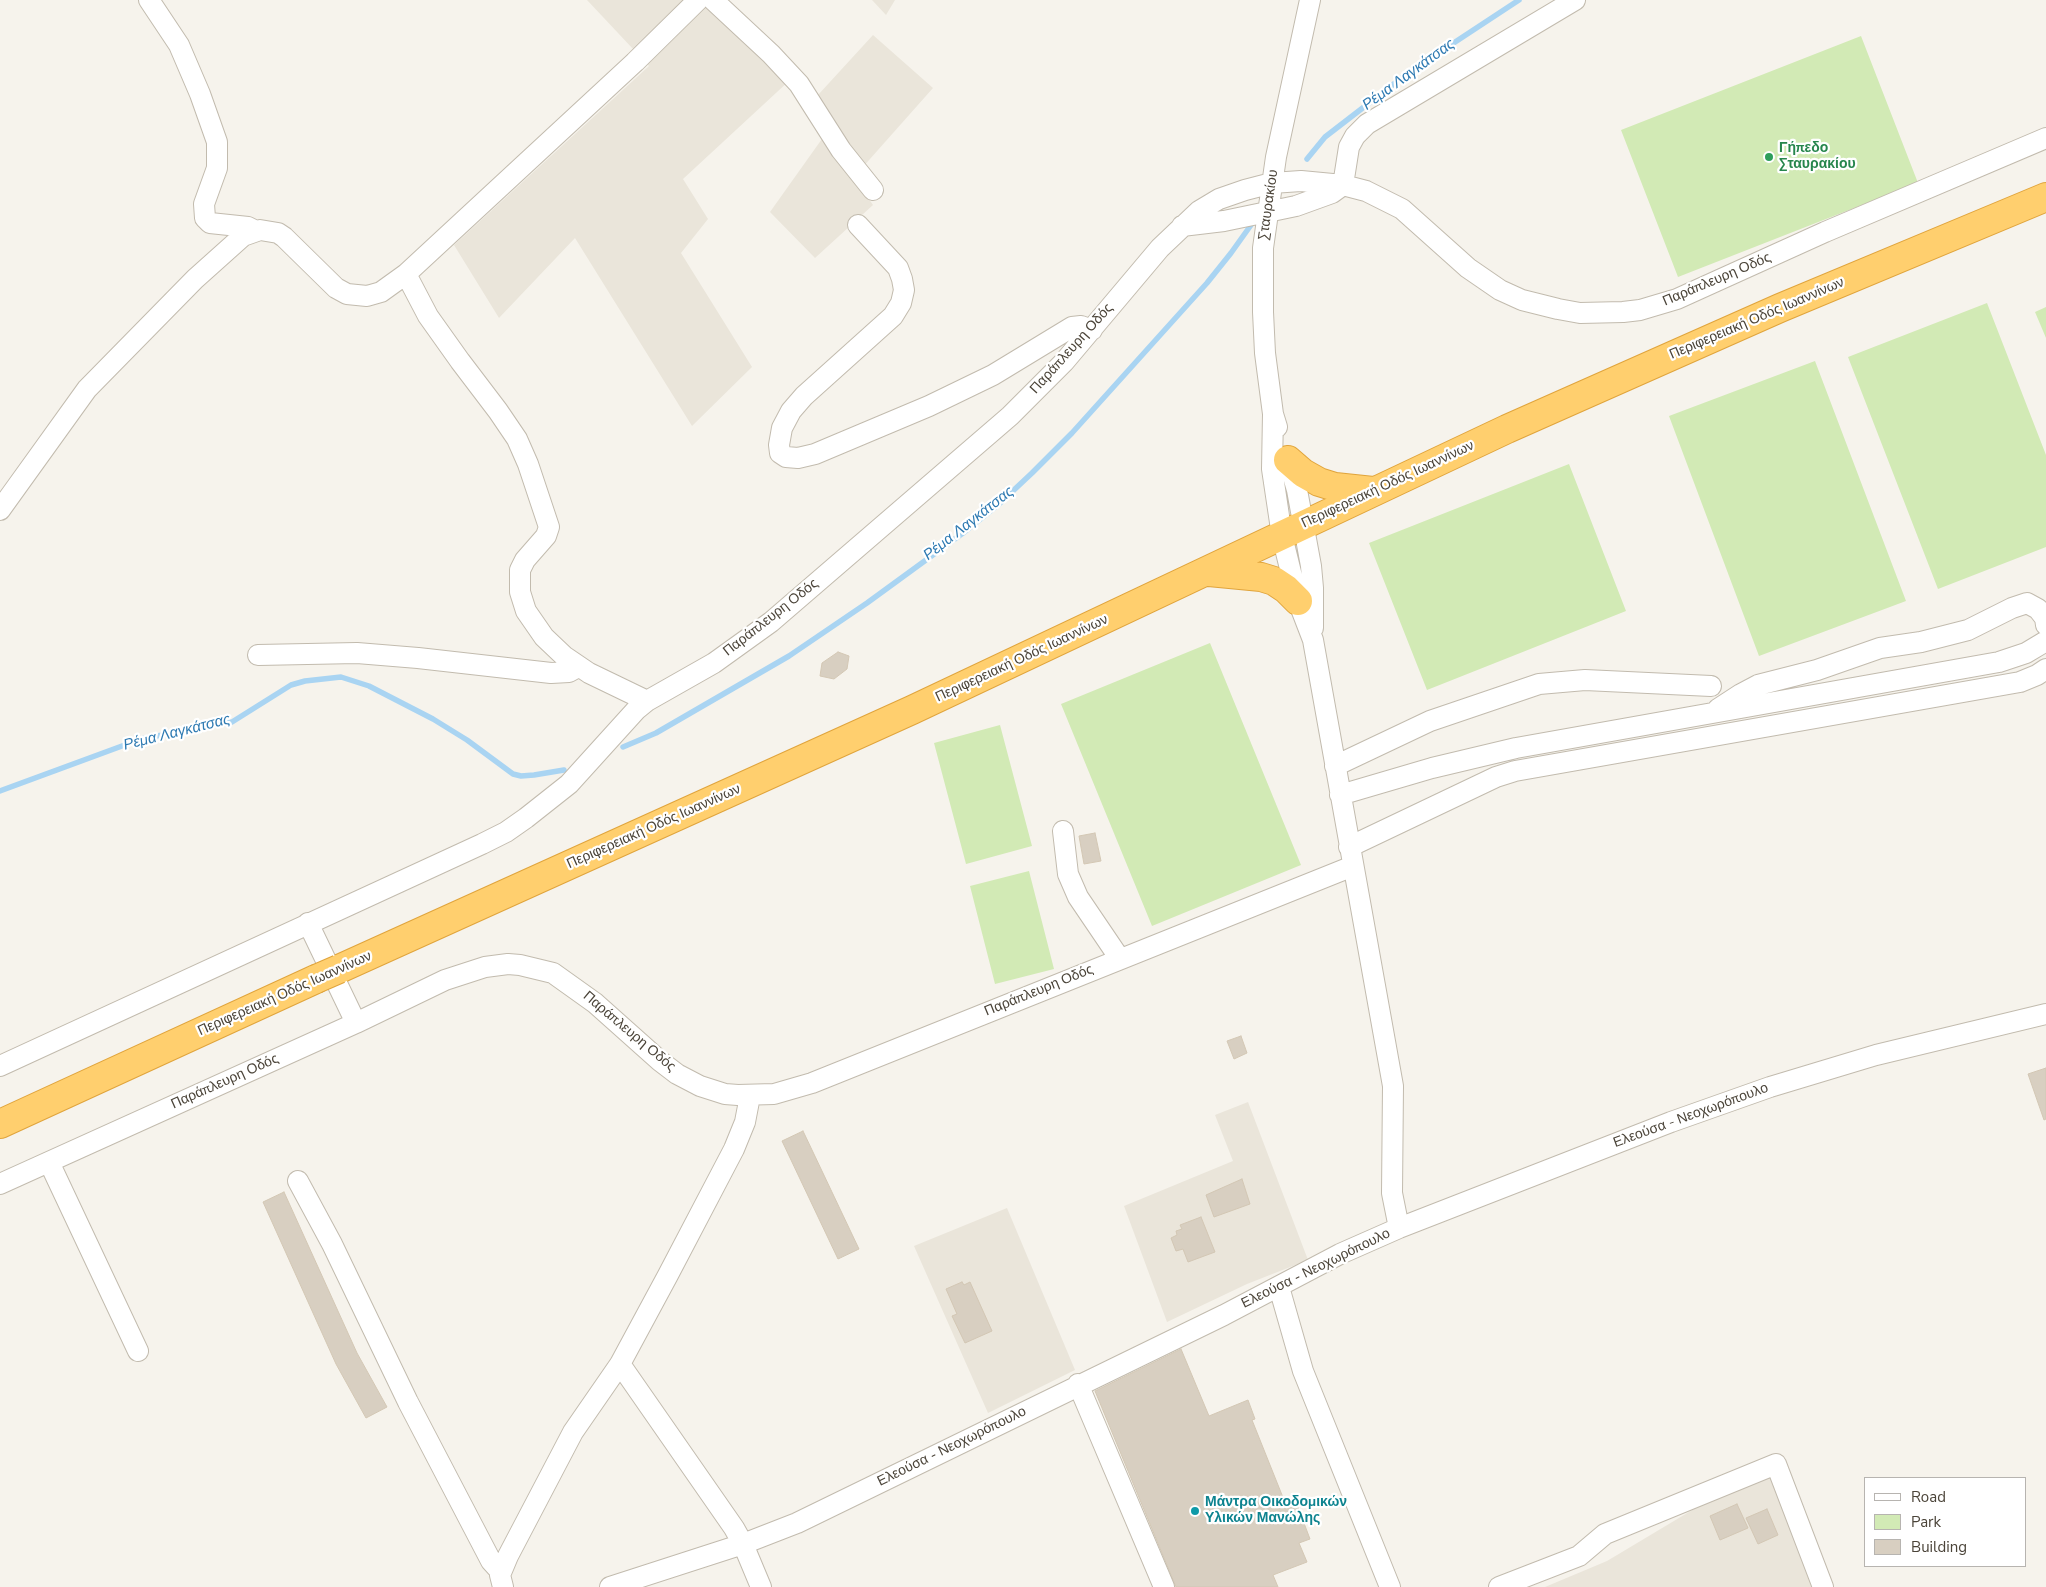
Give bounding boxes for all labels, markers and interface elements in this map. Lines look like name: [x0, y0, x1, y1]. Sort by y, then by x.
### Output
water label: Ρέμα Λαγκάτσας: [1359, 35, 1459, 115]
place label: Γήπεδο Σταυρακίου: [1779, 141, 1856, 174]
marker: Γήπεδο Σταυρακίου: [1763, 151, 1775, 163]
street label: Σταυρακίου: [1256, 169, 1282, 241]
street label: Παράπλευρη Οδός: [1660, 250, 1774, 310]
street label: Περιφερειακή Οδός Ιωαννίνων: [1667, 274, 1847, 364]
street label: Παράπλευρη Οδός: [1027, 300, 1117, 398]
street label: Περιφερειακή Οδός Ιωαννίνων: [1299, 438, 1477, 532]
water label: Ρέμα Λαγκάτσας: [920, 483, 1018, 565]
street label: Παράπλευρη Οδός: [720, 576, 822, 660]
street label: Περιφερειακή Οδός Ιωαννίνων: [933, 612, 1111, 706]
water label: Ρέμα Λαγκάτσας: [122, 711, 232, 755]
street label: Περιφερειακή Οδός Ιωαννίνων: [565, 781, 743, 873]
street label: Περιφερειακή Οδός Ιωαννίνων: [196, 948, 374, 1040]
street label: Παράπλευρη Οδός: [982, 961, 1096, 1021]
street label: Παράπλευρη Οδός: [579, 988, 679, 1076]
street label: Παράπλευρη Οδός: [169, 1051, 281, 1113]
street label: Ελεούσα - Νεοχωρόπουλο: [1611, 1080, 1771, 1152]
street label: Ελεούσα - Νεοχωρόπουλο: [1239, 1226, 1393, 1312]
street label: Ελεούσα - Νεοχωρόπουλο: [875, 1404, 1029, 1490]
legend: [1864, 1477, 2026, 1567]
text: Road: [1911, 1487, 1946, 1507]
place label: Μάντρα Οικοδομικών Υλικών Μανώλης: [1205, 1495, 1347, 1528]
marker: Μάντρα Οικοδομικών Υλικών Μανώλης: [1189, 1505, 1201, 1517]
text: Park: [1911, 1512, 1941, 1532]
text: Building: [1911, 1537, 1967, 1557]

